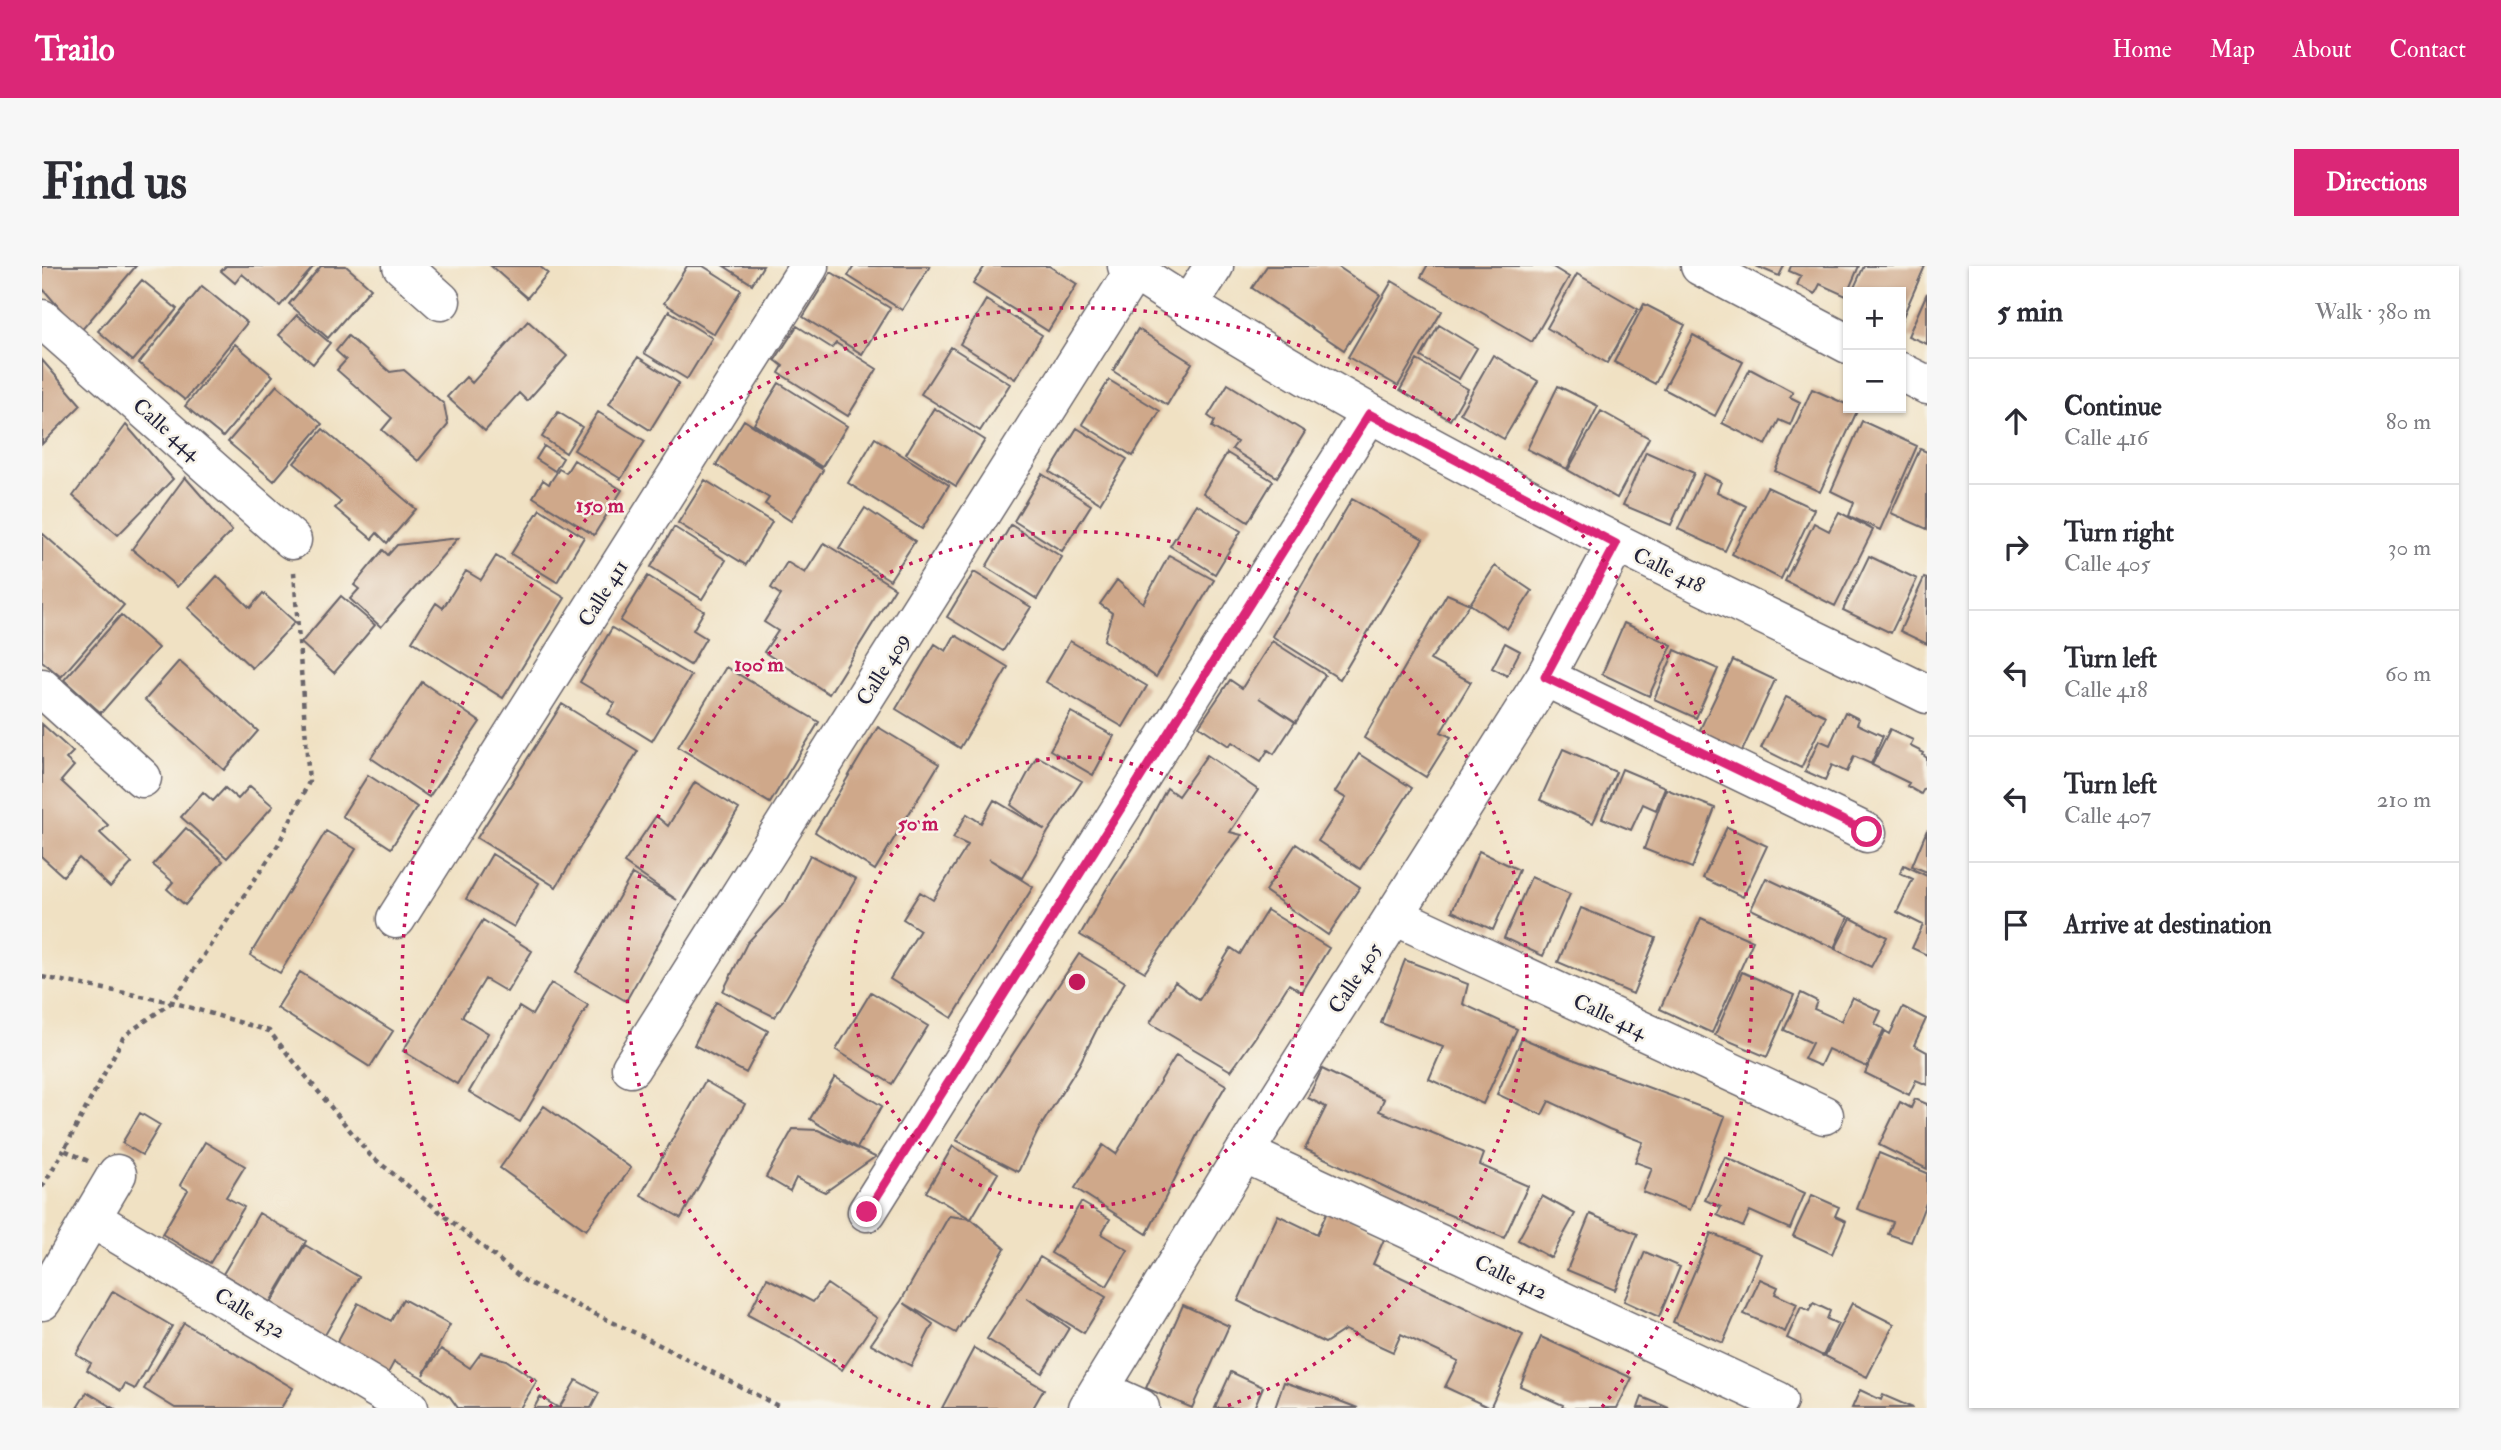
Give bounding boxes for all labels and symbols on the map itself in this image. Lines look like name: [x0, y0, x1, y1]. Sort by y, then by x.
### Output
street label: Calle 444: [127, 392, 208, 467]
text: 150 m: [576, 492, 625, 519]
street label: Calle 418: [1628, 542, 1709, 599]
street label: Calle 411: [572, 555, 635, 632]
street label: Calle 409: [851, 628, 916, 711]
text: 100 m: [734, 651, 785, 678]
text: 50 m: [898, 810, 939, 837]
route start: [1851, 816, 1882, 847]
street label: Calle 405: [1323, 937, 1389, 1019]
centre of rings: [1065, 970, 1089, 994]
street label: Calle 414: [1569, 988, 1652, 1046]
route end: [851, 1196, 882, 1227]
street label: Calle 412: [1470, 1249, 1552, 1306]
street label: Calle 432: [209, 1282, 290, 1345]

